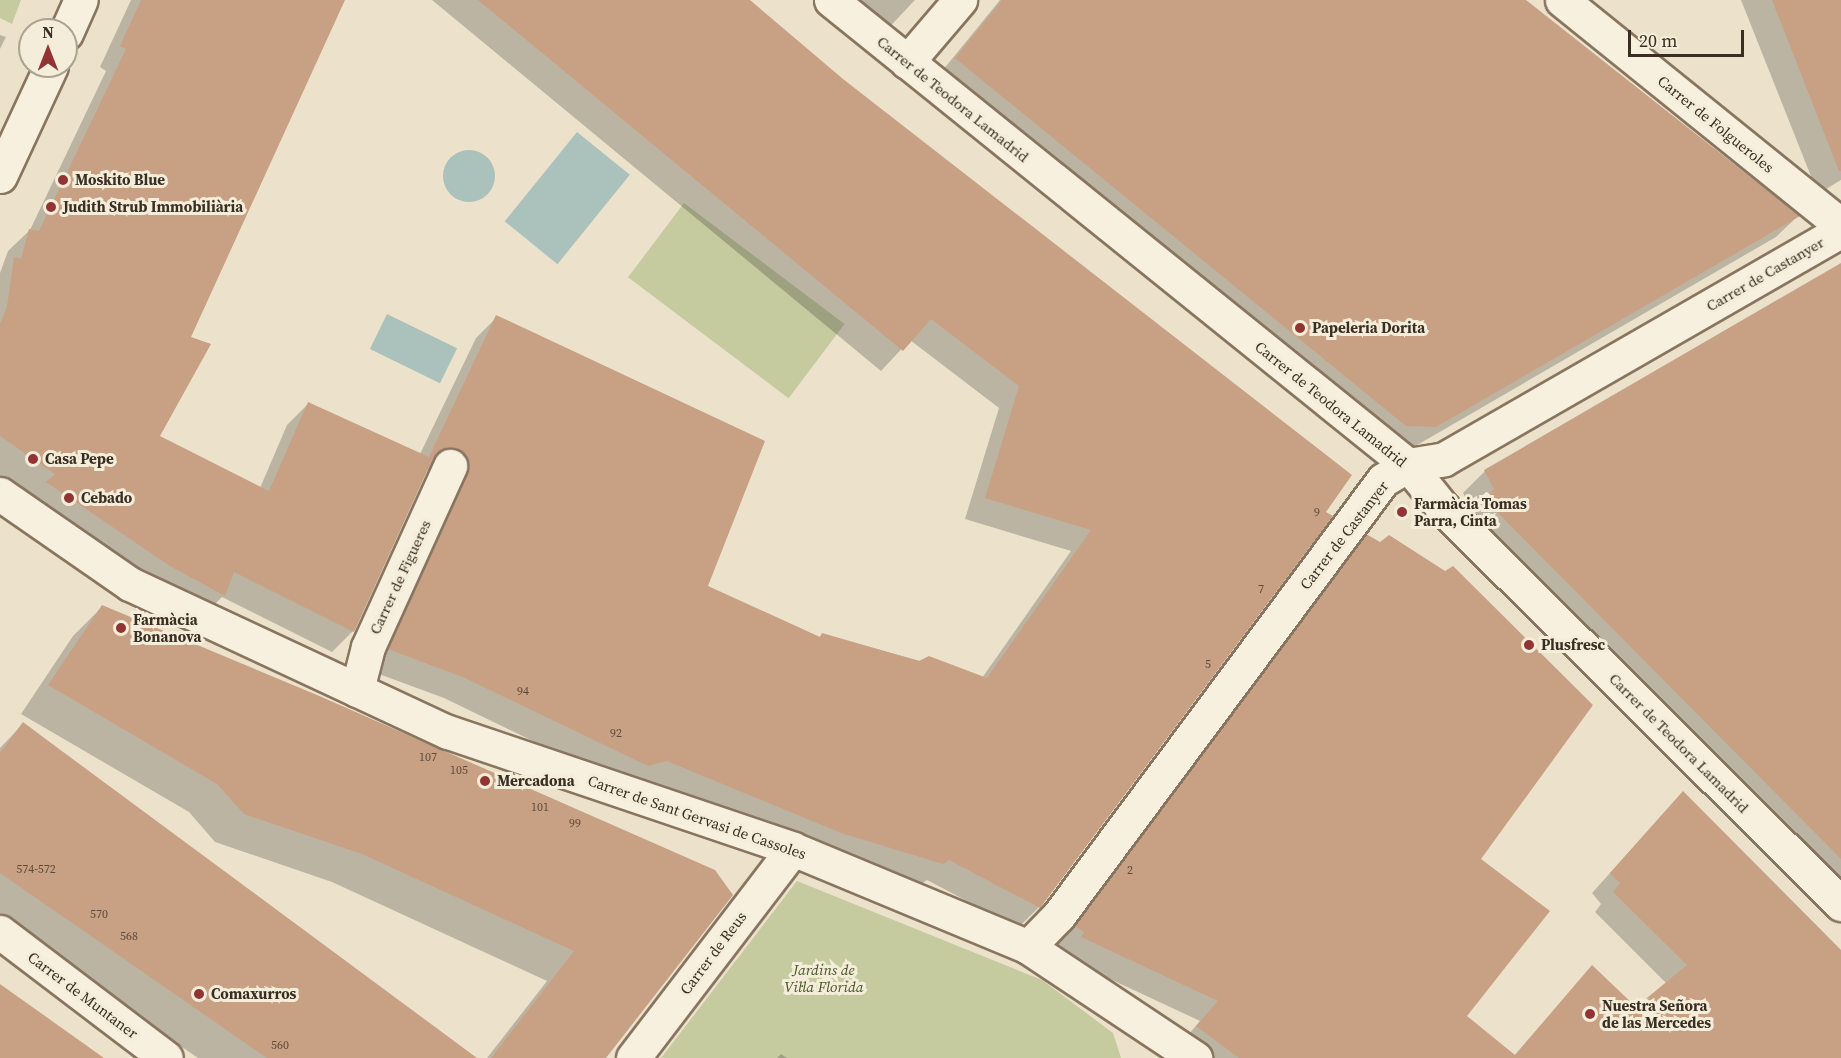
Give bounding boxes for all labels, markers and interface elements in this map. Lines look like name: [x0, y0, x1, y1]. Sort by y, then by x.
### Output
north arrow: [18, 18, 78, 78]
scale bar: [1631, 18, 1746, 56]
text: N: [42, 21, 54, 43]
text: 20 m: [1639, 28, 1677, 53]
street label: Carrer de Teodora Lamadrid: [873, 32, 1033, 166]
street label: Carrer de Folgueroles: [1654, 72, 1778, 176]
place label: Moskito Blue: [75, 171, 165, 189]
marker: Moskito Blue: [56, 173, 70, 187]
place label: Judith Strub Immobiliària: [63, 198, 243, 216]
marker: Judith Strub Immobiliària: [44, 200, 58, 214]
street label: Carrer de Castanyer: [1703, 233, 1827, 315]
place label: Papeleria Dorita: [1312, 319, 1425, 337]
marker: Papeleria Dorita: [1293, 321, 1307, 335]
street label: Carrer de Teodora Lamadrid: [1251, 337, 1411, 471]
place label: Casa Pepe: [45, 450, 114, 468]
marker: Casa Pepe: [26, 452, 40, 466]
street label: Carrer de Castanyer: [1296, 477, 1392, 593]
place label: Cebado: [81, 489, 132, 507]
marker: Cebado: [62, 491, 76, 505]
place label: Farmàcia Tomas Parra, Cinta: [1414, 494, 1527, 529]
marker: Farmàcia Tomas Parra, Cinta: [1395, 505, 1409, 519]
house number: 9: [1314, 506, 1320, 520]
street label: Carrer de Figueres: [366, 517, 434, 637]
house number: 7: [1258, 583, 1264, 597]
place label: Farmàcia Bonanova: [133, 610, 202, 645]
marker: Farmàcia Bonanova: [114, 621, 128, 635]
place label: Plusfresc: [1541, 636, 1605, 654]
marker: Plusfresc: [1522, 638, 1536, 652]
house number: 5: [1205, 658, 1211, 672]
street label: Carrer de Teodora Lamadrid: [1605, 669, 1753, 817]
house number: 94: [517, 685, 529, 699]
house number: 92: [610, 727, 622, 741]
house number: 107: [419, 751, 437, 765]
house number: 105: [450, 764, 468, 778]
street label: Carrer de Sant Gervasi de Cassoles: [586, 771, 808, 863]
place label: Mercadona: [497, 772, 575, 790]
marker: Mercadona: [478, 774, 492, 788]
house number: 101: [531, 801, 549, 815]
house number: 99: [569, 817, 581, 831]
house number: 574-572: [16, 863, 56, 877]
house number: 2: [1127, 864, 1133, 878]
house number: 570: [90, 908, 108, 922]
street label: Carrer de Reus: [676, 908, 750, 998]
house number: 568: [120, 930, 138, 944]
street label: Carrer de Muntaner: [24, 948, 142, 1042]
park label: Jardins de Vil·la Florida: [784, 960, 864, 995]
place label: Comaxurros: [211, 985, 296, 1003]
marker: Comaxurros: [192, 987, 206, 1001]
place label: Nuestra Señora de las Mercedes: [1602, 996, 1711, 1031]
marker: Nuestra Señora de las Mercedes: [1583, 1007, 1597, 1021]
house number: 560: [271, 1039, 289, 1053]

